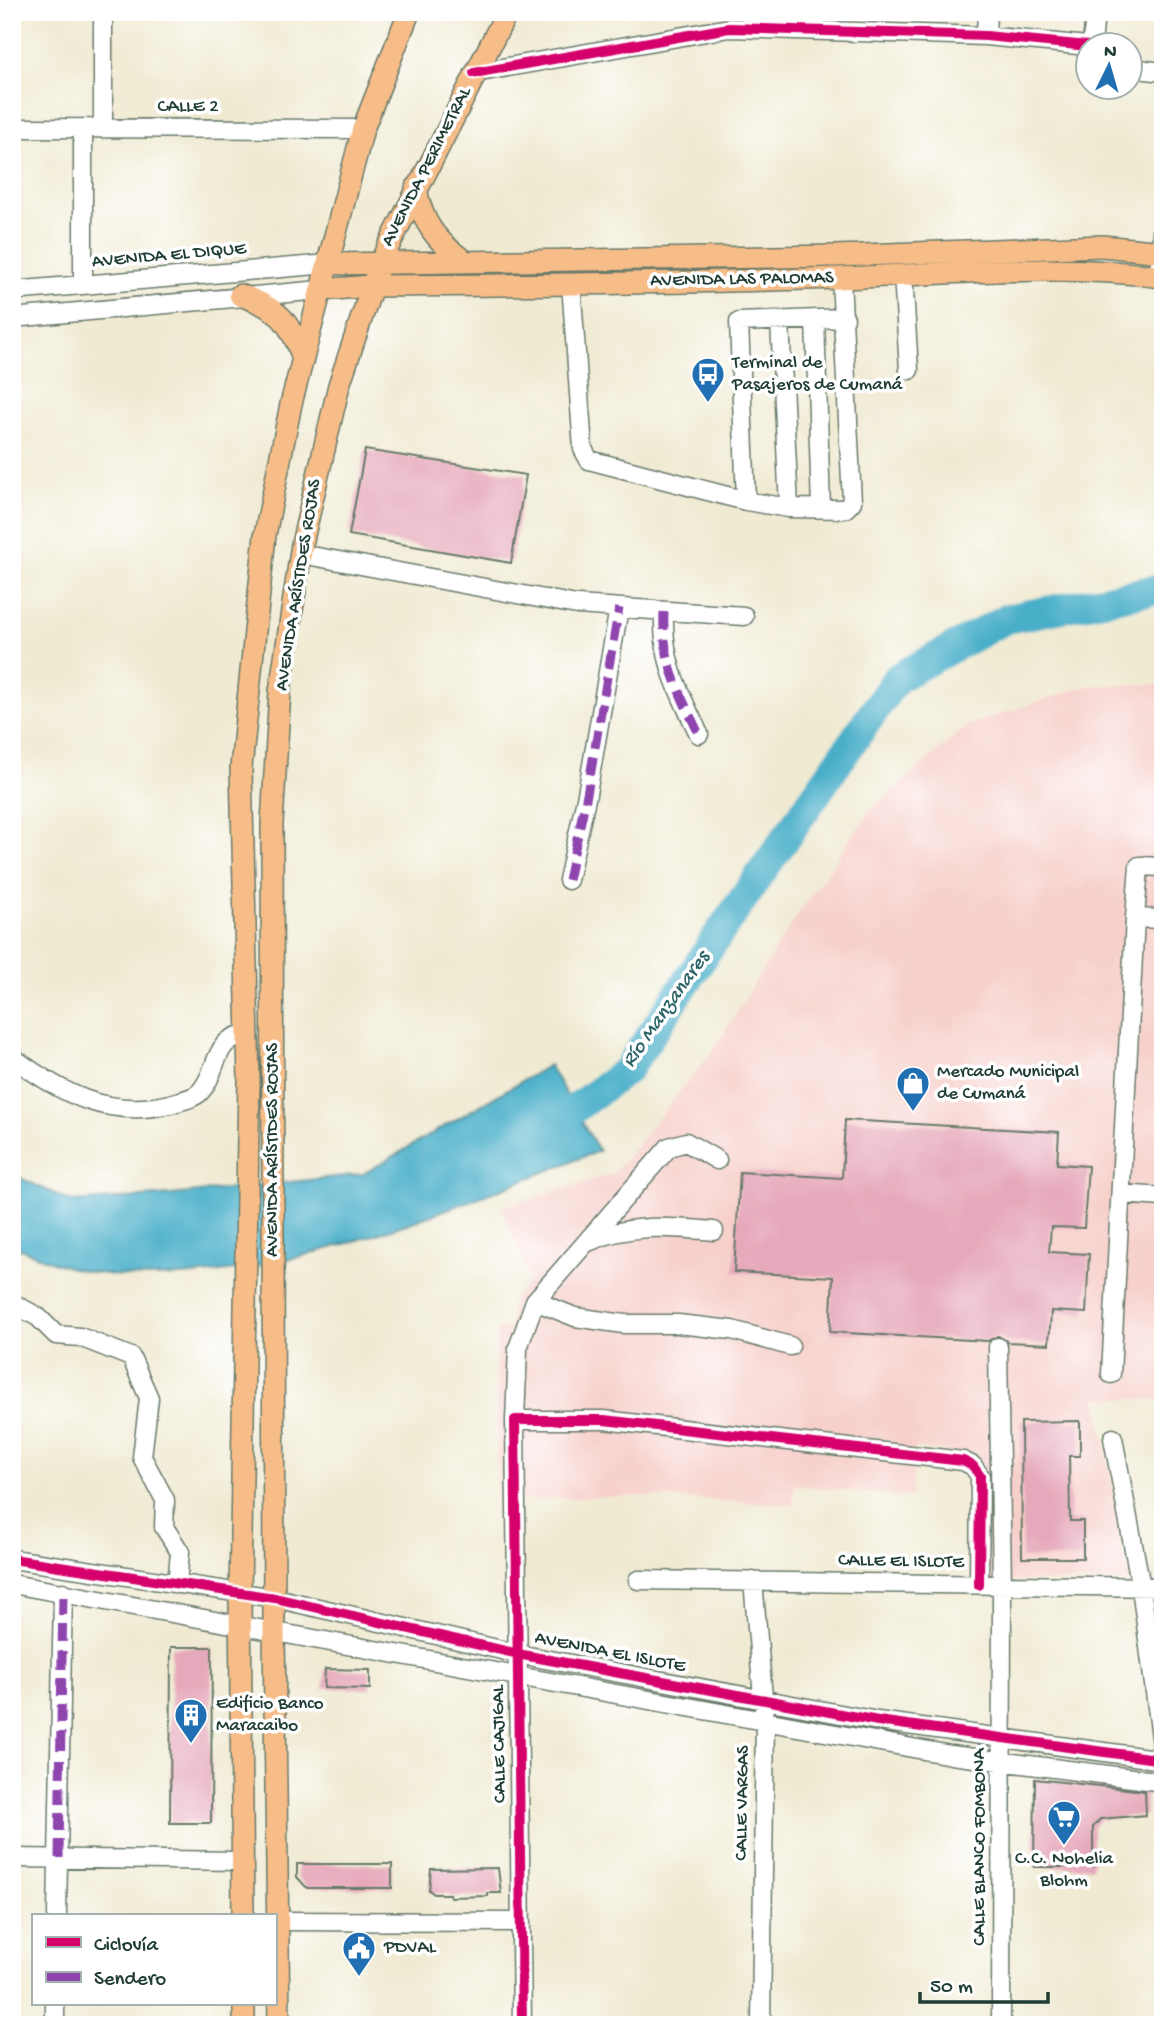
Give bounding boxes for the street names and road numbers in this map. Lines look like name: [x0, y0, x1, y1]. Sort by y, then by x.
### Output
street label: AVENIDA PERIMETRAL: [377, 82, 478, 251]
street label: CALLE 2: [157, 96, 219, 119]
street label: AVENIDA EL DIQUE: [91, 238, 248, 274]
street label: AVENIDA LAS PALOMAS: [650, 267, 834, 293]
street label: AVENIDA ARÍSTIDES ROJAS: [271, 477, 327, 693]
street label: AVENIDA ARÍSTIDES ROJAS: [262, 1043, 285, 1257]
street label: CALLE EL ISLOTE: [838, 1549, 965, 1575]
street label: AVENIDA EL ISLOTE: [533, 1627, 688, 1679]
street label: CALLE CAJIGAL: [487, 1684, 513, 1803]
street label: CALLE VARGAS: [730, 1745, 756, 1861]
street label: CALLE BLANCO FOMBONA: [969, 1747, 992, 1946]

